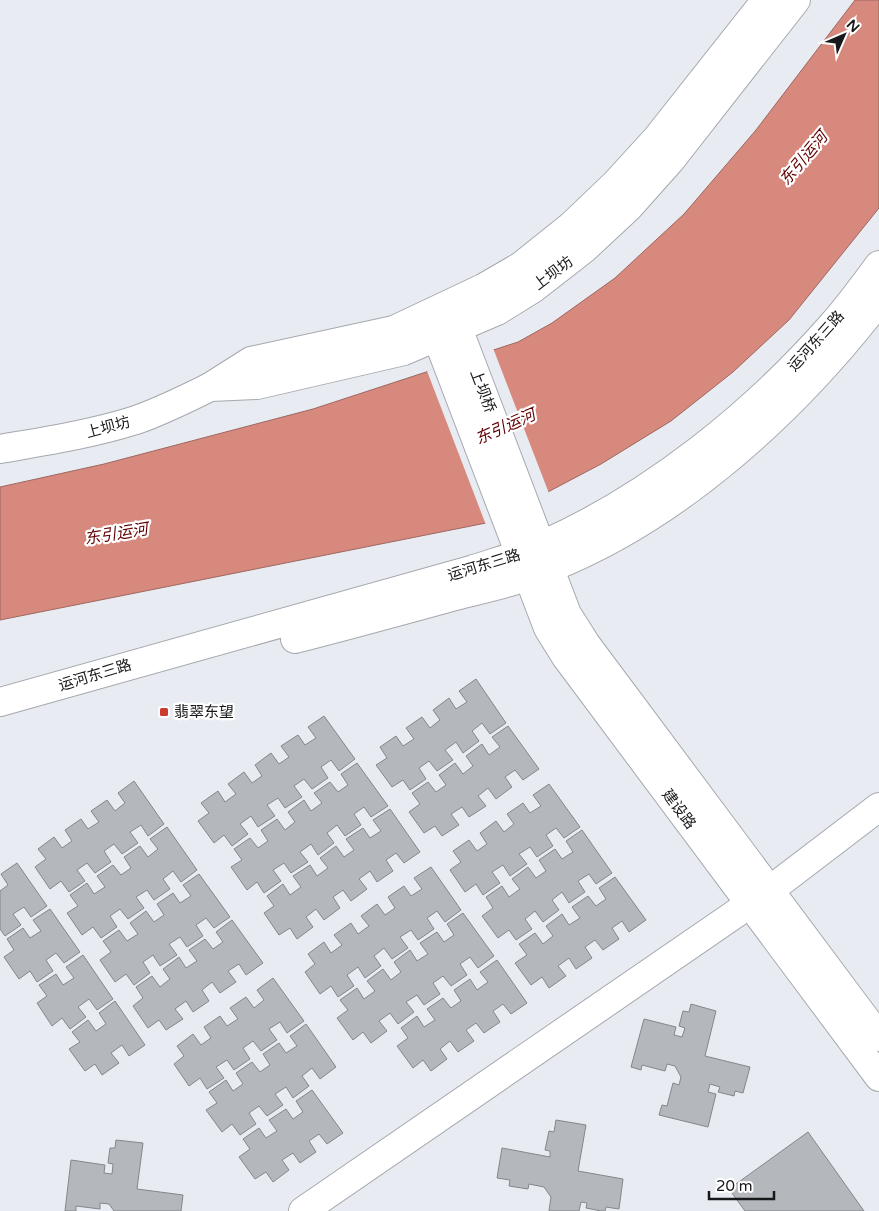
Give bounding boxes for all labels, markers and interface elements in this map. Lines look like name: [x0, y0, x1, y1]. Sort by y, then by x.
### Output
north arrow: [819, 10, 869, 60]
text: N: [843, 16, 863, 36]
water label: 东引运河: [776, 125, 834, 190]
street label: 上坝坊: [530, 252, 576, 294]
street label: 运河东三路: [784, 307, 848, 375]
street label: 上坝桥: [467, 367, 499, 415]
water label: 东引运河: [472, 404, 541, 449]
street label: 上坝坊: [84, 412, 132, 442]
water label: 东引运河: [83, 519, 152, 549]
street label: 运河东三路: [445, 545, 523, 585]
street label: 运河东三路: [56, 655, 134, 695]
place label: 翡翠东望: [174, 703, 234, 721]
marker: 翡翠东望: [158, 706, 170, 718]
street label: 建设路: [658, 786, 700, 832]
scale bar: [709, 1168, 774, 1200]
text: 20 m: [716, 1177, 753, 1195]

